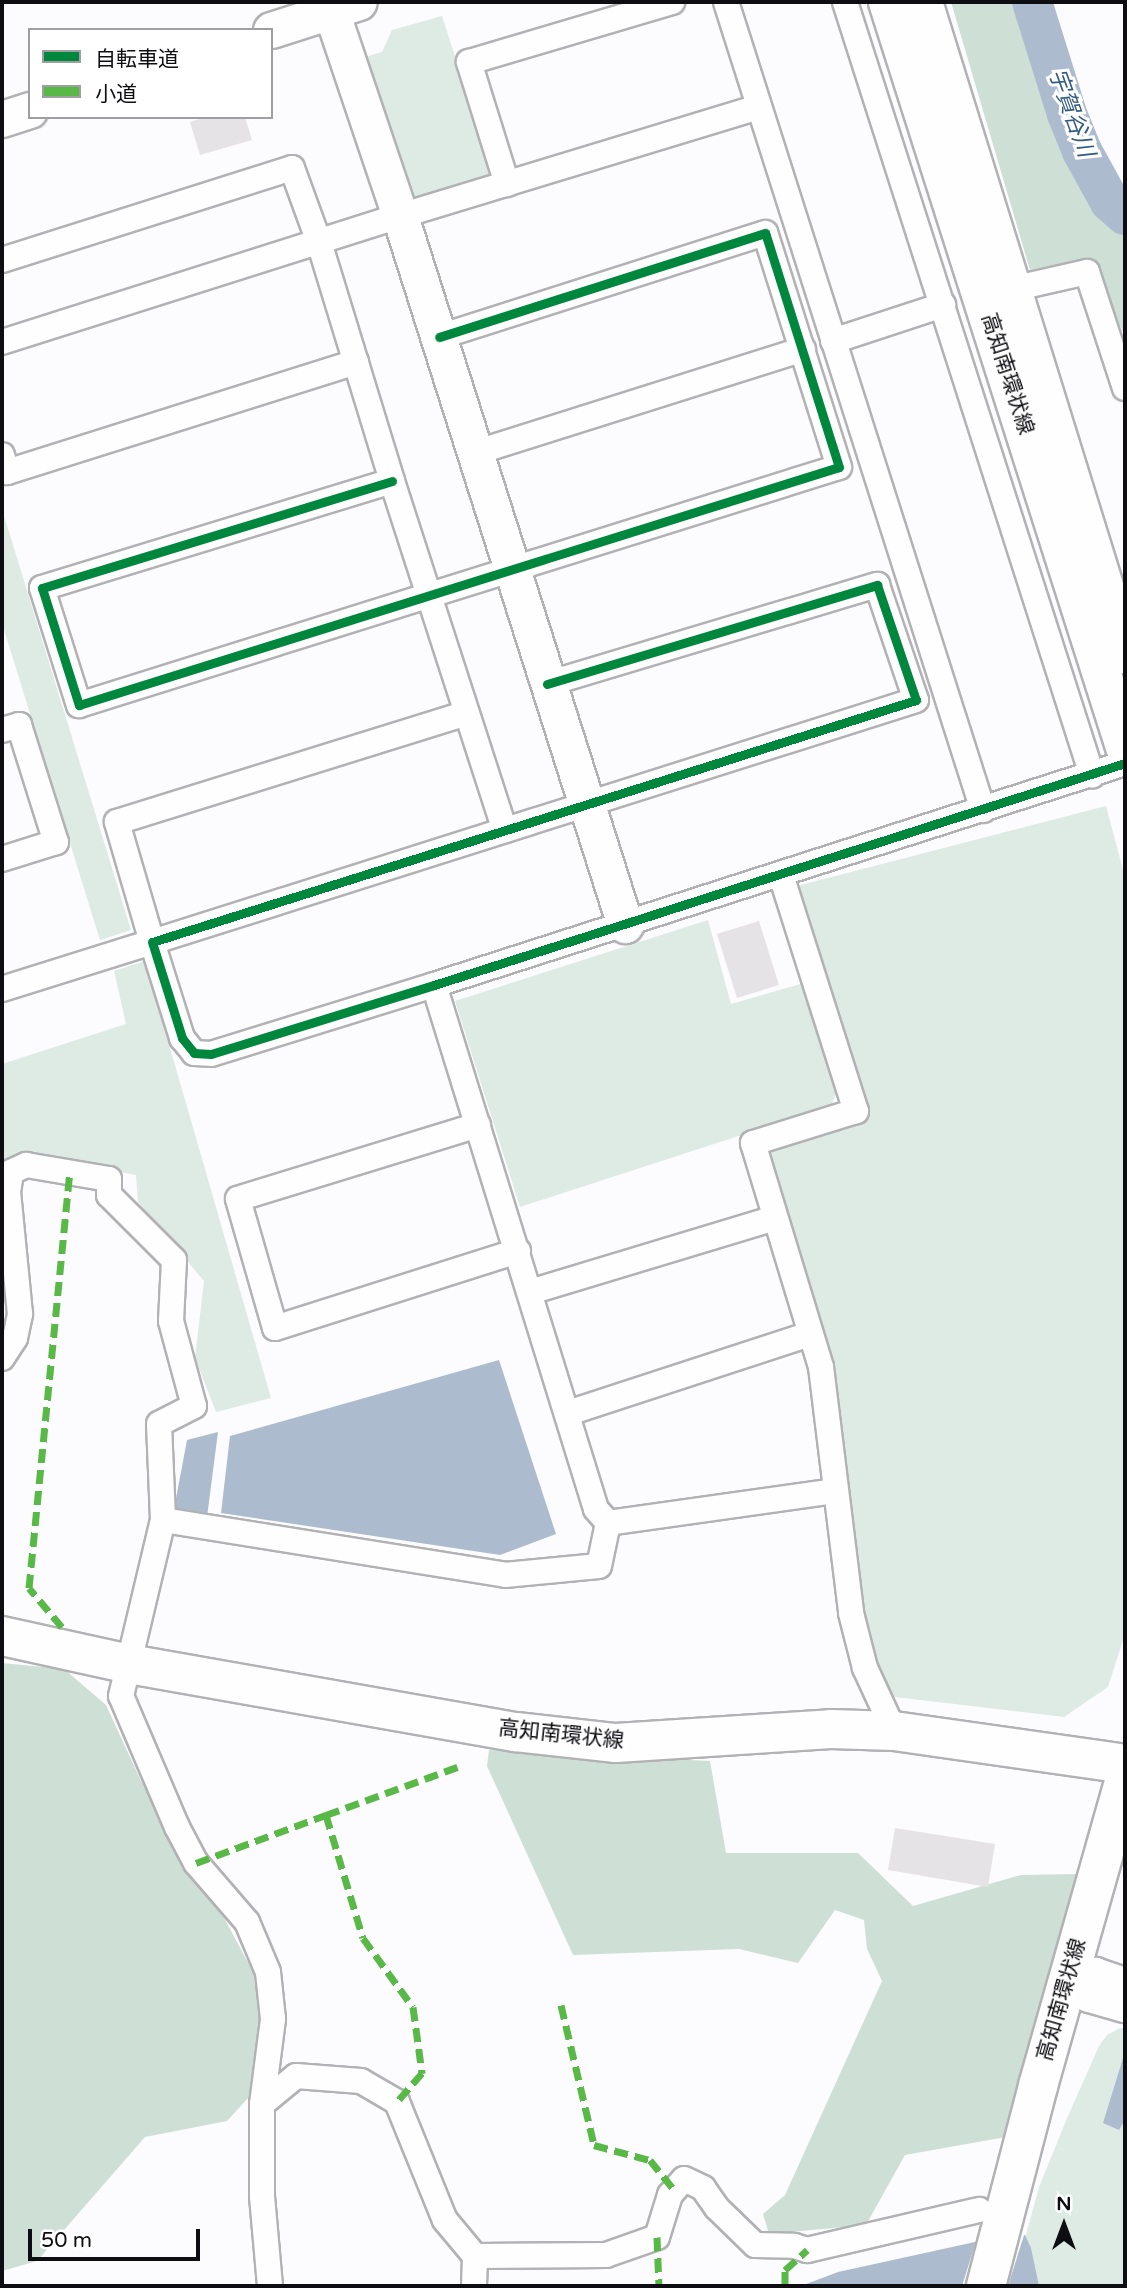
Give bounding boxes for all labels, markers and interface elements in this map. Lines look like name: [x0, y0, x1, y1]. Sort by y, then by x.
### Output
legend: [28, 28, 273, 119]
text: 自転車道: [95, 47, 179, 72]
water label: 宇賀谷川: [1042, 65, 1100, 161]
text: 小道: [95, 82, 137, 107]
street label: 高知南環状線: [976, 310, 1038, 438]
street label: 高知南環状線: [497, 1716, 625, 1754]
street label: 高知南環状線: [1033, 1936, 1091, 2064]
north arrow: [1029, 2190, 1099, 2260]
text: N: [1056, 2193, 1072, 2215]
scale bar: [32, 2214, 203, 2258]
text: 50 m: [41, 2228, 92, 2253]

